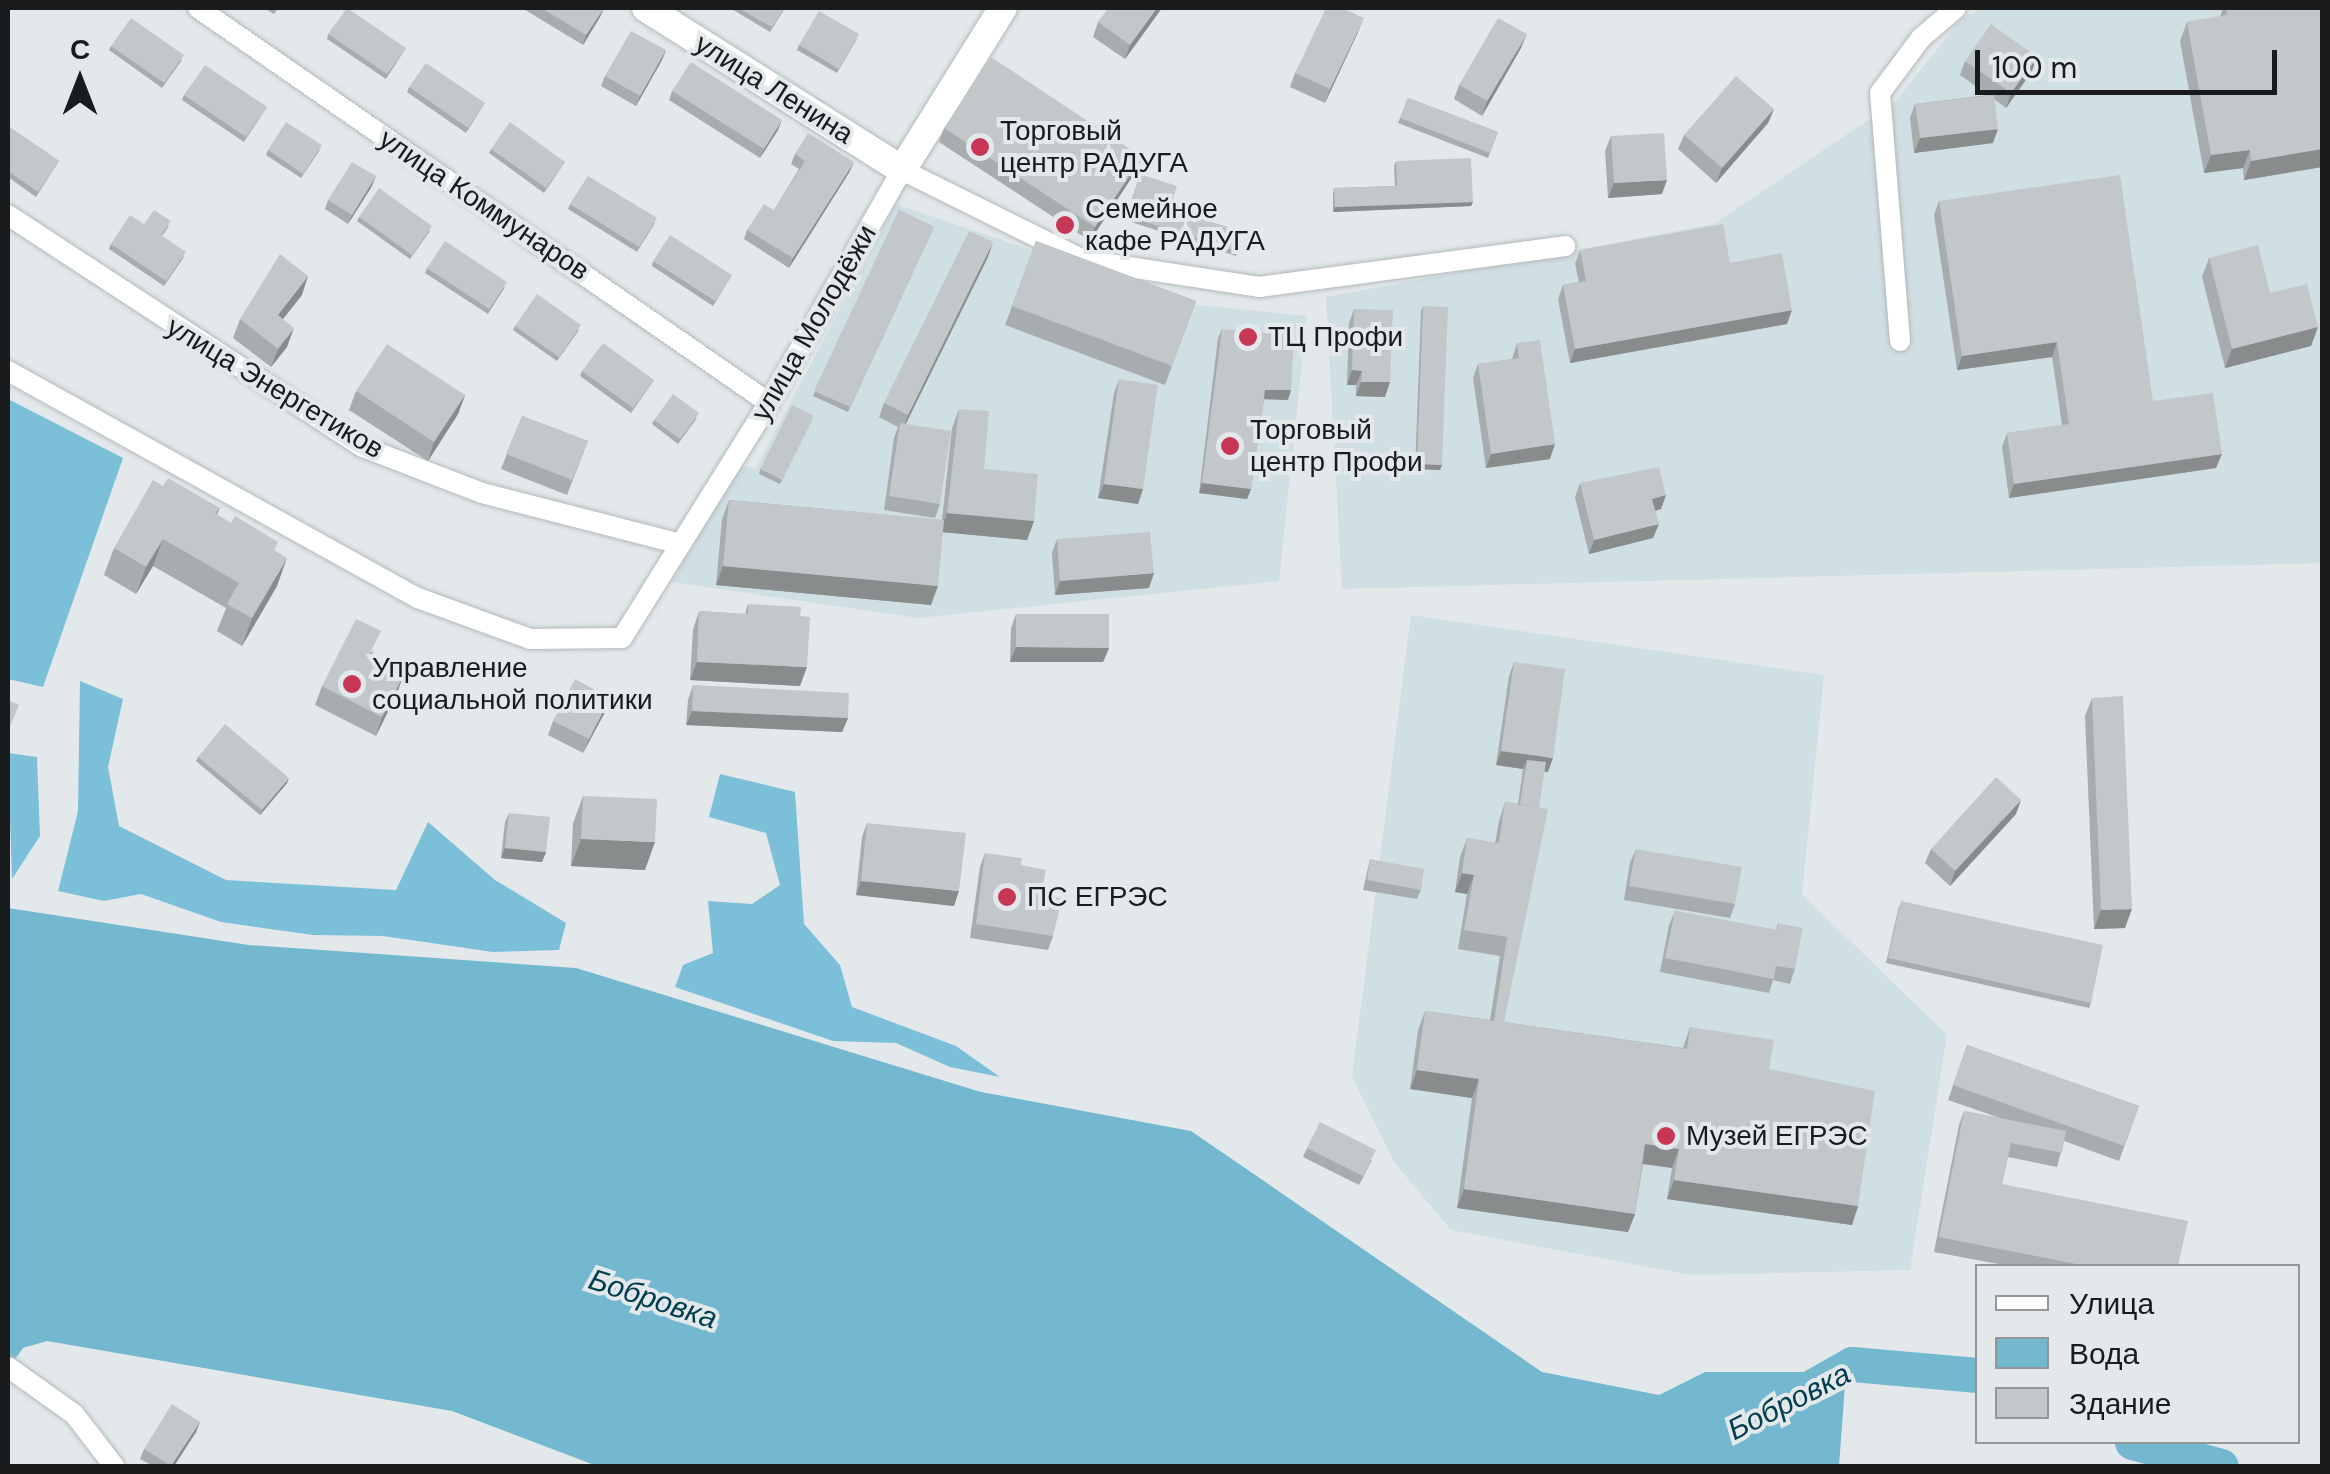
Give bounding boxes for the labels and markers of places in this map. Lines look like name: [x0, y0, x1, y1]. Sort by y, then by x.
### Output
place label: Торговый центр РАДУГА: [1000, 114, 1188, 180]
marker: Торговый центр РАДУГА: [969, 136, 991, 158]
place label: Семейное кафе РАДУГА: [1085, 192, 1265, 258]
marker: Семейное кафе РАДУГА: [1054, 214, 1076, 236]
place label: ТЦ Профи: [1268, 320, 1403, 354]
marker: ТЦ Профи: [1237, 326, 1259, 348]
place label: Торговый центр Профи: [1250, 413, 1423, 479]
marker: Торговый центр Профи: [1219, 435, 1241, 457]
place label: Управление социальной политики: [372, 651, 653, 717]
marker: Управление социальной политики: [341, 673, 363, 695]
place label: ПС ЕГРЭС: [1027, 880, 1168, 914]
marker: ПС ЕГРЭС: [996, 886, 1018, 908]
place label: Музей ЕГРЭС: [1686, 1119, 1868, 1153]
marker: Музей ЕГРЭС: [1655, 1125, 1677, 1147]

